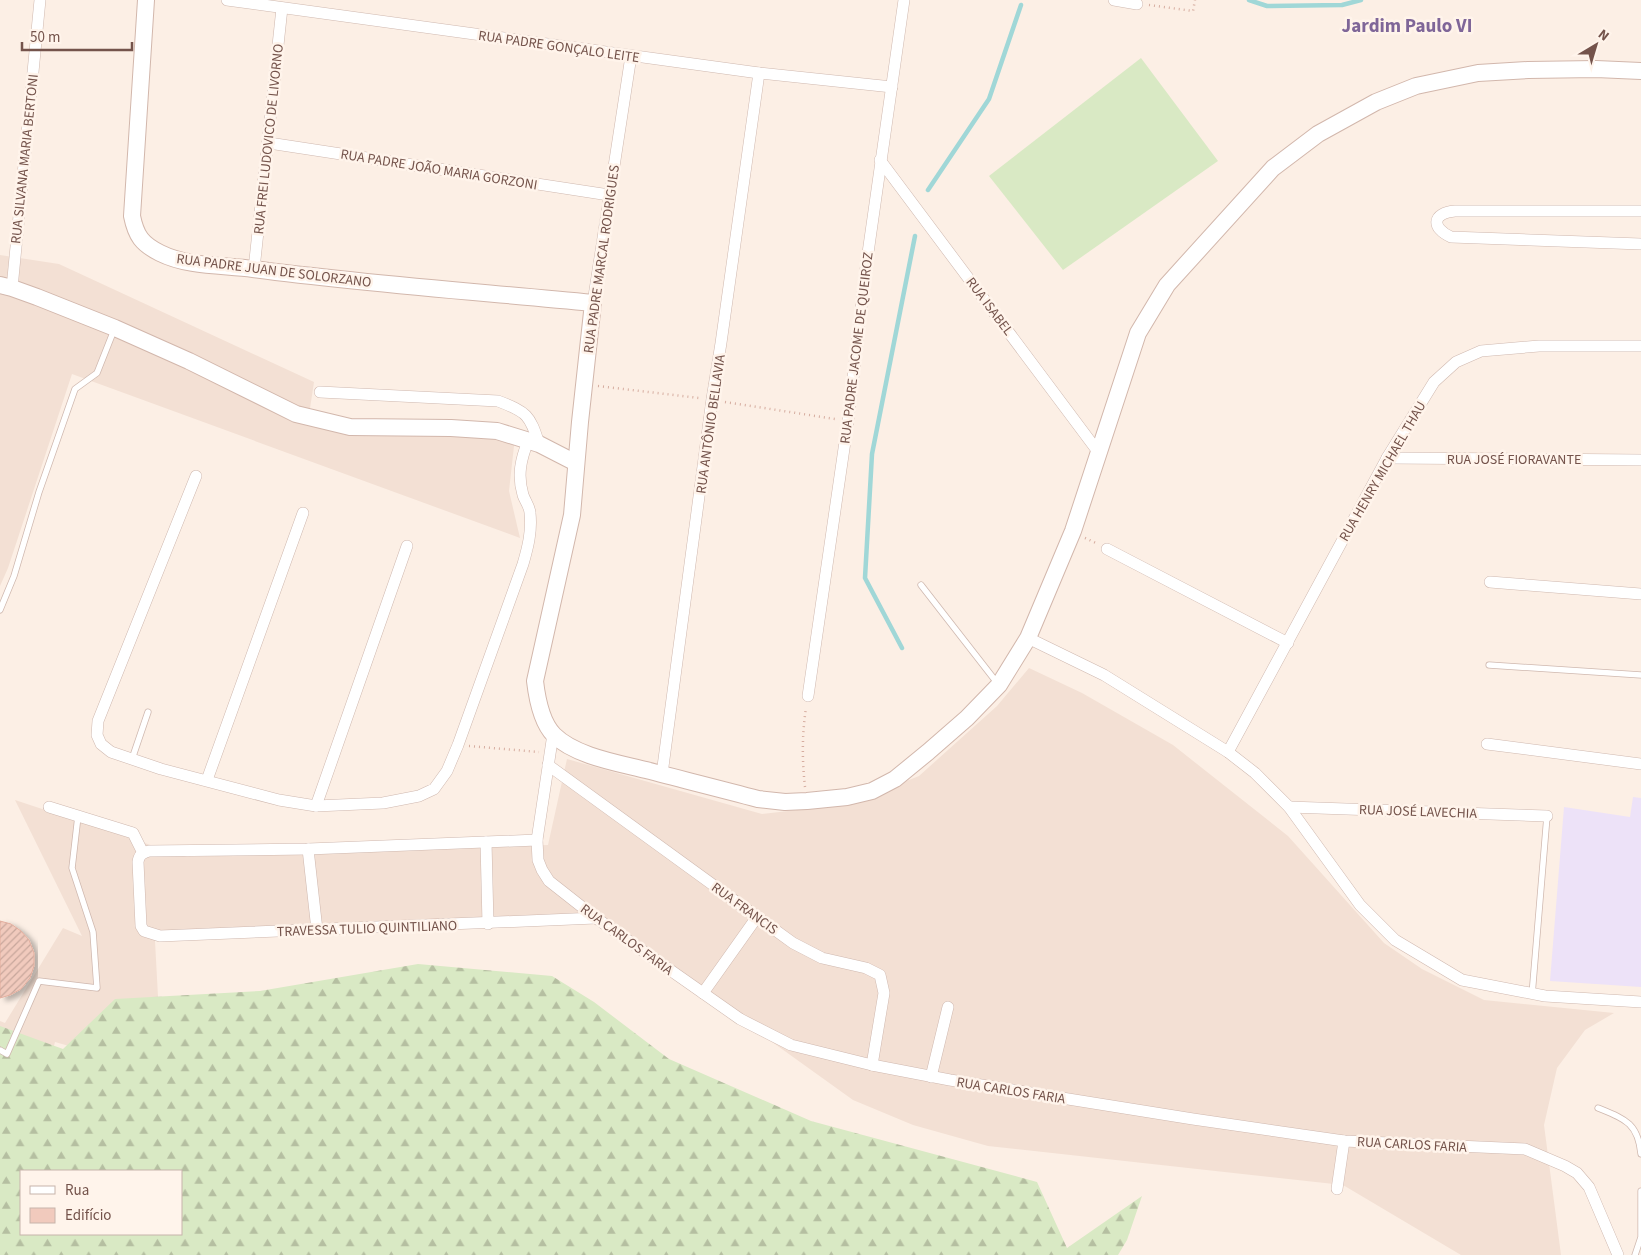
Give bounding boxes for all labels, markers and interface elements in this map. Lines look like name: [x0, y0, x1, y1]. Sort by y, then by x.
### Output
district label: Jardim Paulo VI: [1342, 13, 1472, 40]
scale bar: [22, 20, 132, 52]
north arrow: [1571, 20, 1621, 70]
text: N: [1594, 25, 1613, 46]
street label: RUA PADRE GONÇALO LEITE: [477, 26, 641, 68]
text: 50 m: [30, 27, 60, 48]
street label: RUA FREI LUDOVICO DE LIVORNO: [249, 43, 289, 235]
street label: RUA SILVANA MARIA BERTONI: [6, 73, 44, 245]
street label: RUA PADRE JOÃO MARIA GORZONI: [339, 145, 539, 195]
street label: RUA PADRE MARCAL RODRIGUES: [579, 164, 625, 355]
street label: RUA PADRE JUAN DE SOLORZANO: [175, 249, 373, 293]
street label: RUA PADRE JACOME DE QUEIROZ: [835, 251, 879, 445]
street label: RUA ISABEL: [961, 273, 1018, 340]
street label: RUA ANTÔNIO BELLAVIA: [691, 353, 731, 495]
street label: RUA HENRY MICHAEL THAU: [1335, 398, 1431, 545]
street label: RUA JOSÉ FIORAVANTE: [1447, 450, 1581, 470]
street label: RUA JOSÉ LAVECHIA: [1359, 800, 1478, 824]
street label: RUA FRANCIS: [707, 878, 782, 940]
street label: RUA CARLOS FARIA: [576, 899, 677, 980]
street label: TRAVESSA TULIO QUINTILIANO: [277, 916, 458, 942]
street label: RUA CARLOS FARIA: [955, 1073, 1067, 1110]
street label: RUA CARLOS FARIA: [1356, 1132, 1468, 1158]
legend: [20, 1170, 182, 1235]
text: Rua: [65, 1180, 89, 1201]
text: Edifício: [65, 1205, 112, 1226]

